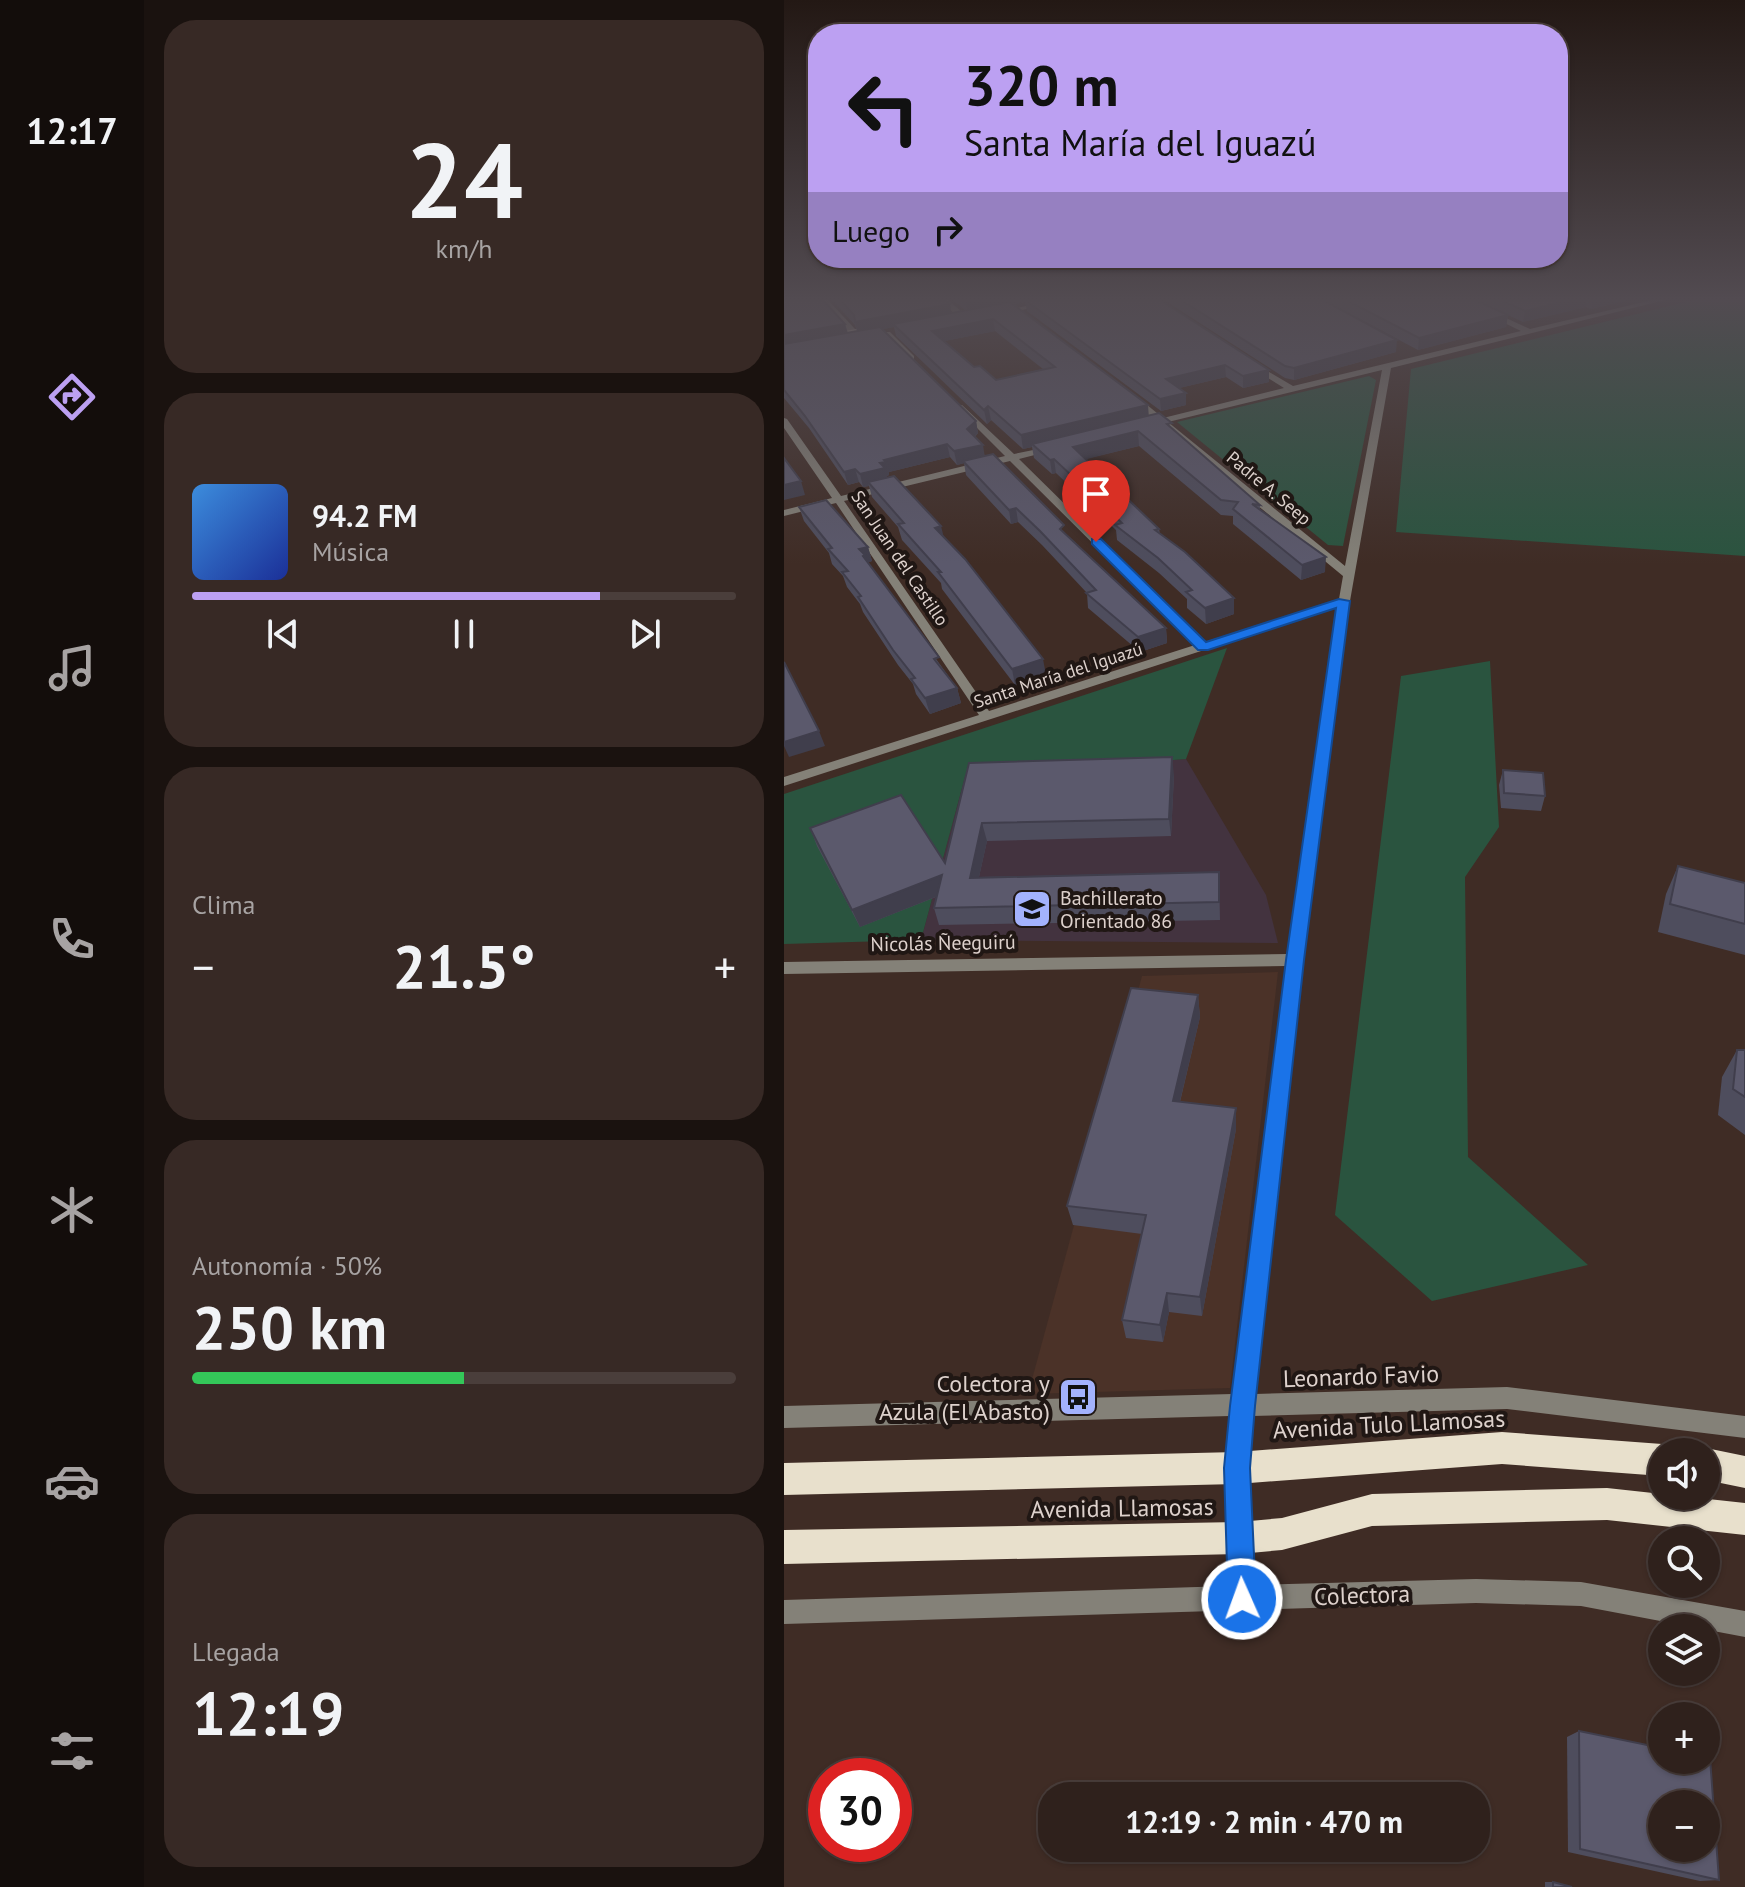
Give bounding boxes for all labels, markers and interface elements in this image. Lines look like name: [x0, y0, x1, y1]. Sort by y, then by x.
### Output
text: 320 m: [964, 49, 1119, 121]
icon: left: [832, 56, 936, 160]
text: 12:17: [26, 107, 118, 154]
text: 24: [405, 112, 523, 247]
text: Santa María del Iguazú: [964, 119, 1316, 166]
icon: right: [926, 208, 970, 252]
text: Luego: [832, 211, 910, 250]
text: km/h: [436, 232, 493, 265]
icon: directions: [44, 369, 100, 425]
street label: Padre A. Seep: [1222, 446, 1316, 530]
pin: [1062, 460, 1130, 542]
icon: arrive: [1074, 472, 1118, 516]
street label: San Juan del Castillo: [846, 486, 954, 630]
text: 94.2 FM: [312, 496, 417, 535]
text: Música: [312, 535, 389, 568]
icon: previous: [261, 612, 305, 656]
icon: pause: [442, 612, 486, 656]
icon: next: [623, 612, 667, 656]
street label: Santa María del Iguazú: [971, 637, 1145, 713]
icon: music: [44, 640, 100, 696]
place label: Bachillerato Orientado 86: [1060, 885, 1172, 934]
text: Clima: [192, 888, 255, 921]
school or university icon: Bachillerato Orientado 86: [1011, 888, 1053, 930]
icon: phone: [44, 911, 100, 967]
text: 21.5°: [392, 927, 536, 1005]
street label: Nicolás Ñeeguirú: [870, 929, 1016, 957]
text: −: [192, 938, 214, 995]
text: +: [714, 938, 736, 995]
icon: climate: [44, 1182, 100, 1238]
text: Autonomía · 50%: [192, 1249, 382, 1282]
text: 250 km: [192, 1288, 387, 1366]
street label: Leonardo Favio: [1282, 1358, 1440, 1394]
place label: Colectora y Azula (El Abasto): [879, 1368, 1050, 1427]
bus stop icon: Colectora y Azula (El Abasto): [1057, 1376, 1099, 1418]
street label: Avenida Tulo Llamosas: [1272, 1402, 1506, 1446]
map controls: [1648, 1438, 1720, 1862]
button: sound: [1648, 1438, 1720, 1510]
icon: car: [44, 1453, 100, 1509]
street label: Avenida Llamosas: [1030, 1491, 1214, 1525]
button: search: [1648, 1526, 1720, 1598]
position arrow: [1200, 1557, 1284, 1641]
street label: Colectora: [1313, 1578, 1411, 1612]
button: layers: [1648, 1614, 1720, 1686]
text: Llegada: [192, 1635, 280, 1668]
text: 12:19: [192, 1674, 344, 1752]
button: +: [1648, 1702, 1720, 1774]
icon: filters: [44, 1723, 100, 1779]
speed limit sign: 30: [808, 1758, 912, 1862]
button: −: [1648, 1790, 1720, 1862]
text: 12:19 · 2 min · 470 m: [1125, 1802, 1403, 1841]

